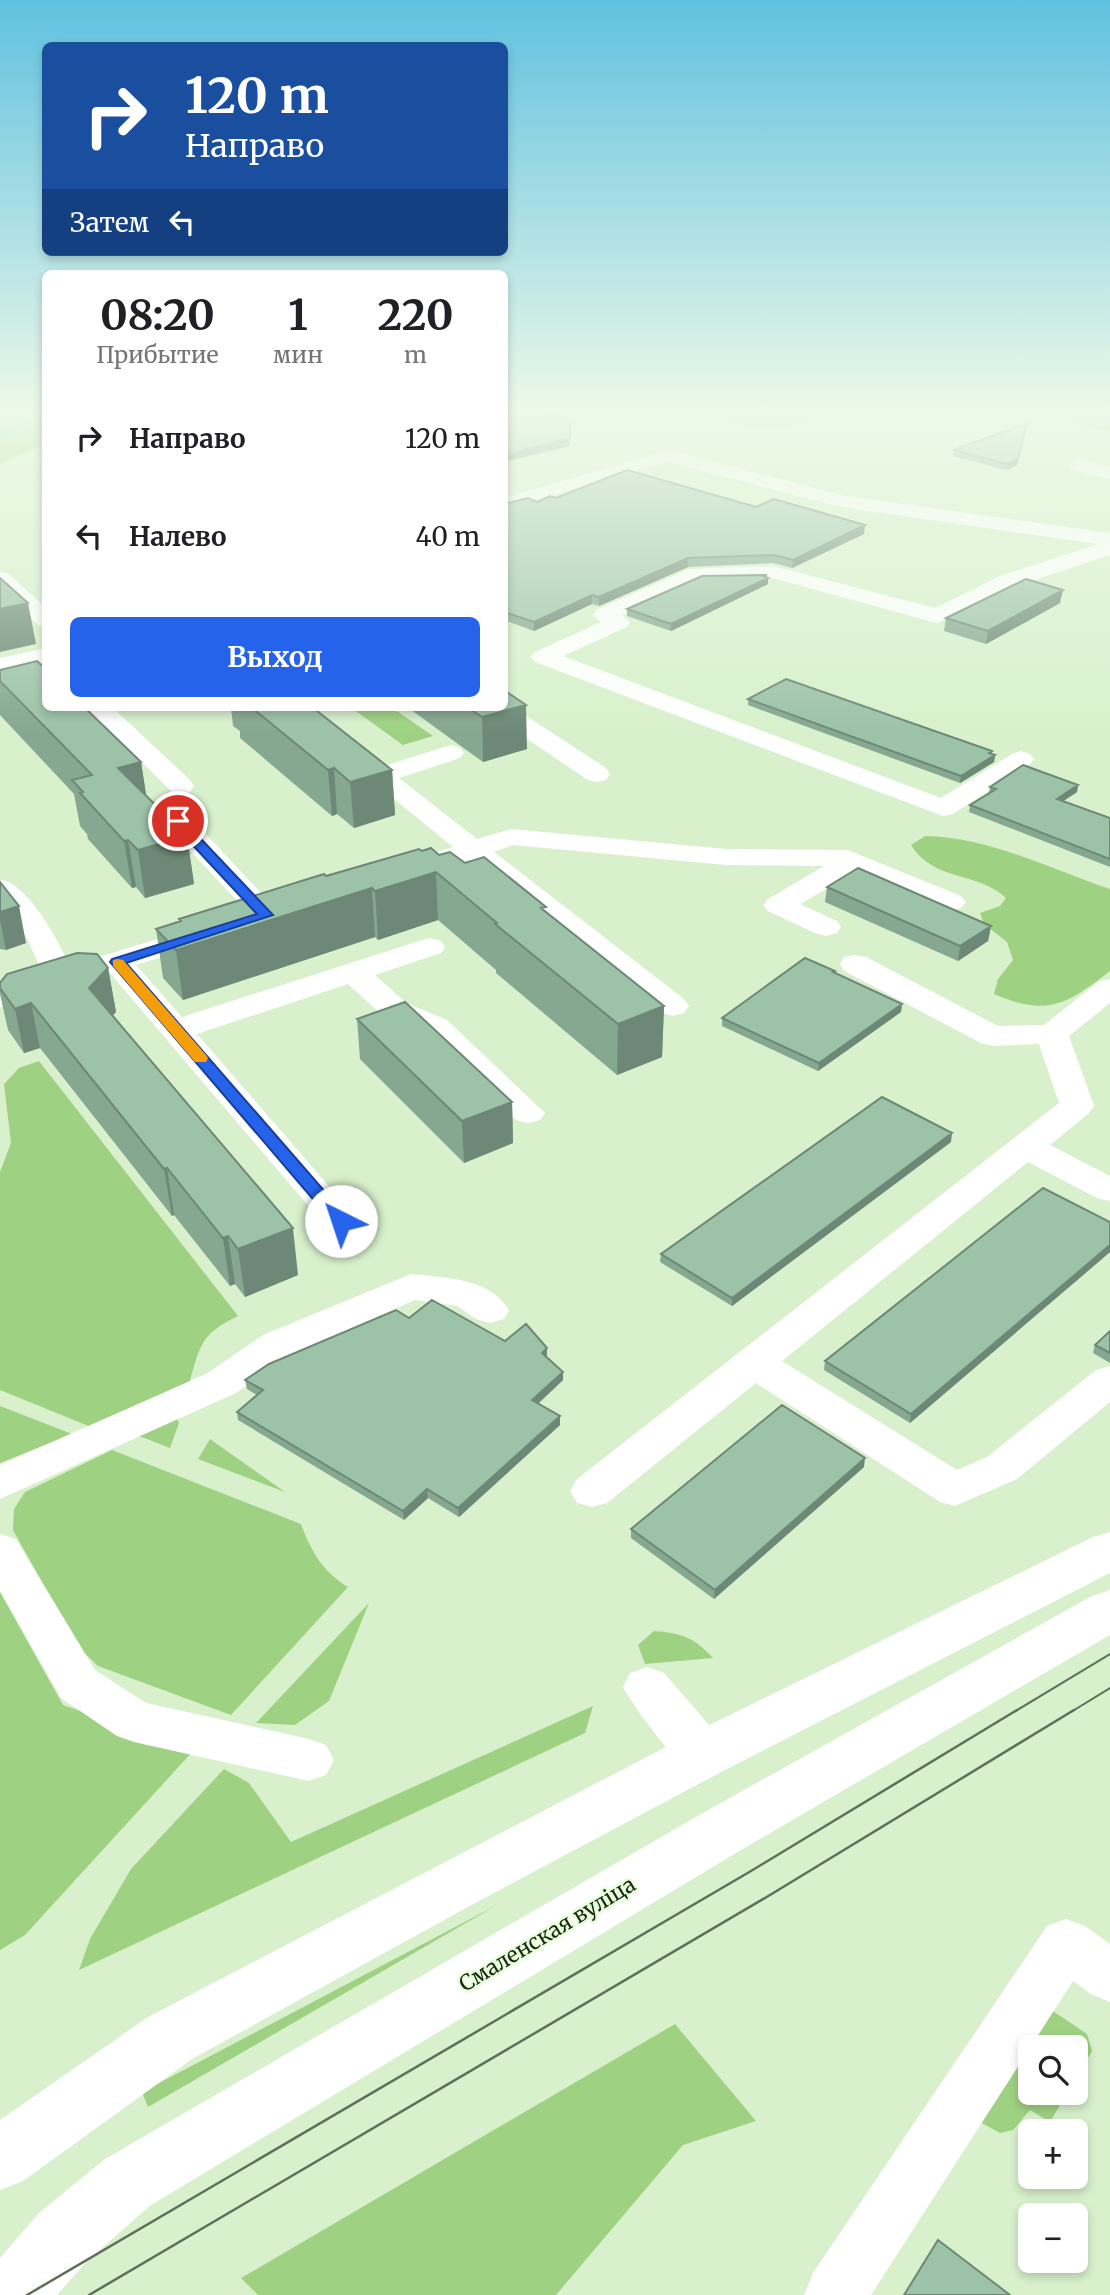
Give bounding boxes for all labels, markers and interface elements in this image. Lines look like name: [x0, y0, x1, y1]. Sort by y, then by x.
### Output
text: 120 m: [185, 65, 329, 126]
icon: right: [70, 70, 161, 161]
text: Направо: [185, 126, 324, 166]
icon: left: [163, 203, 201, 241]
text: Затем: [70, 206, 149, 239]
text: 08:20: [100, 289, 215, 341]
text: 1: [288, 289, 308, 341]
text: 220: [377, 289, 454, 341]
text: Прибытие: [96, 340, 219, 369]
text: мин: [273, 340, 323, 369]
text: m: [404, 340, 427, 369]
icon: right: [70, 419, 108, 457]
text: Направо: [129, 422, 246, 455]
text: 120 m: [405, 422, 480, 455]
icon: left: [70, 517, 108, 555]
text: Налево: [129, 520, 227, 553]
text: 40 m: [416, 520, 480, 553]
button: Выход: [70, 617, 480, 697]
pin: [148, 791, 208, 851]
icon: arrive: [159, 802, 197, 840]
position arrow: [304, 1184, 378, 1258]
street label: Смаленская вуліца: [454, 1871, 640, 1997]
map controls: [1018, 2035, 1088, 2273]
button: search: [1018, 2035, 1088, 2105]
button: +: [1018, 2119, 1088, 2189]
button: −: [1018, 2203, 1088, 2273]

